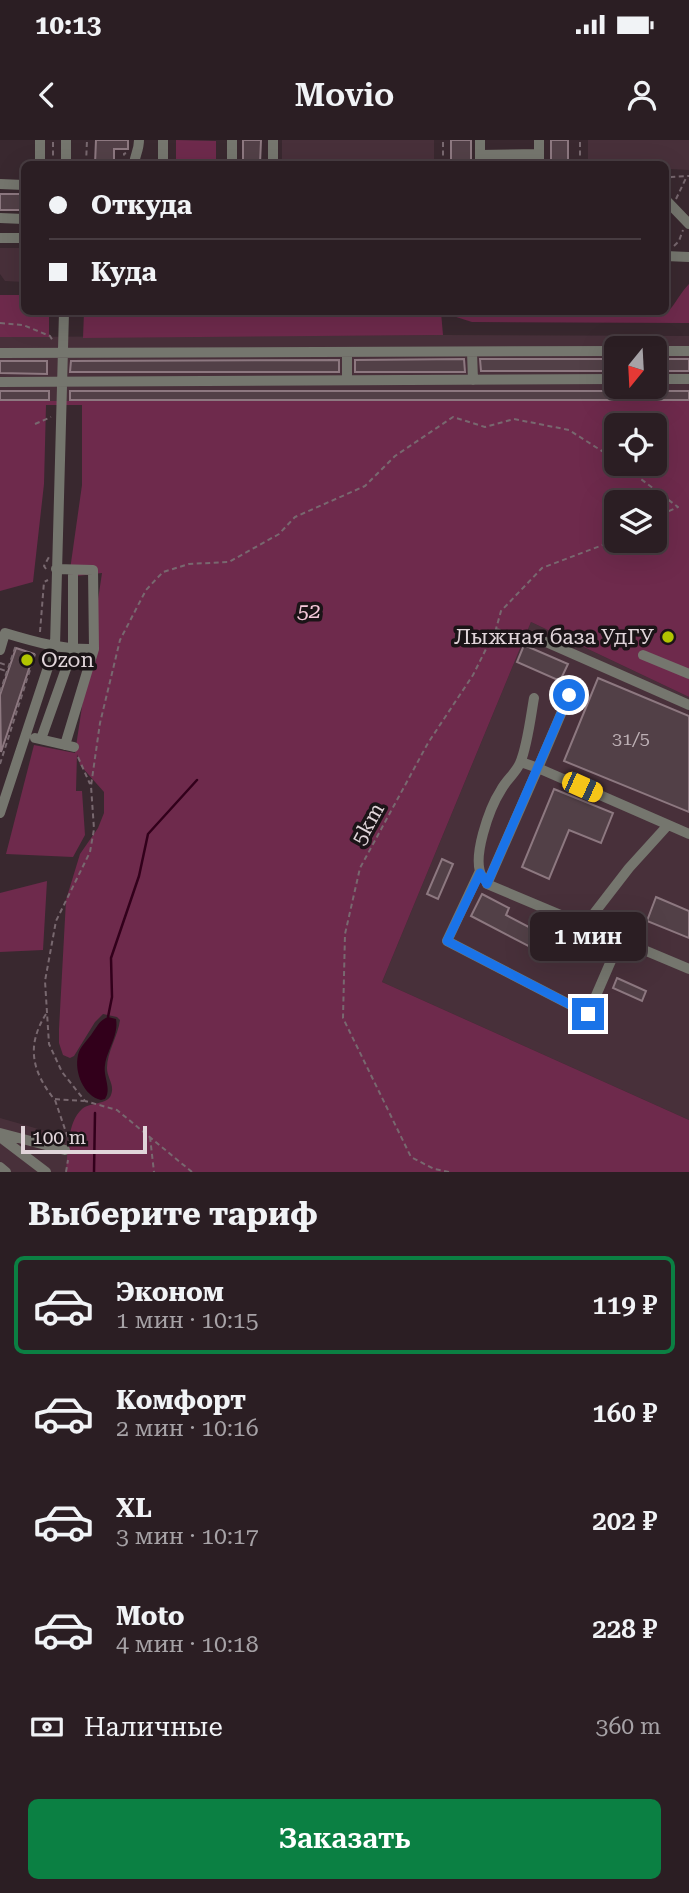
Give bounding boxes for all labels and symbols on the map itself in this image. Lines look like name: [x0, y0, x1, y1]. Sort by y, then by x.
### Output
north arrow: [604, 336, 667, 399]
park label: 52: [296, 599, 321, 623]
place label: Лыжная база УдГУ: [454, 625, 655, 649]
marker: Лыжная база УдГУ: [660, 629, 676, 645]
place label: Ozon: [41, 648, 94, 672]
marker: Ozon: [19, 652, 35, 668]
route start: [553, 679, 585, 711]
house number: 31/5: [612, 728, 650, 749]
car: [559, 769, 606, 805]
street label: 5km: [347, 799, 389, 849]
callout: 1 мин: [530, 912, 646, 962]
route end: [572, 998, 604, 1030]
scale bar: [21, 1123, 147, 1155]

